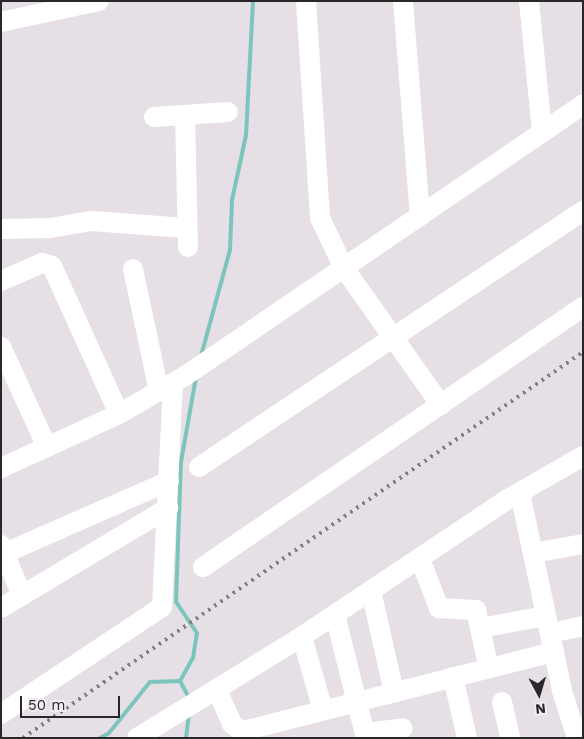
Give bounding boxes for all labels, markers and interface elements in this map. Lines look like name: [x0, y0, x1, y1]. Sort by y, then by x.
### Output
north arrow: [514, 669, 564, 719]
scale bar: [22, 686, 122, 718]
text: 50 m: [28, 696, 65, 714]
text: N: [535, 700, 547, 717]

